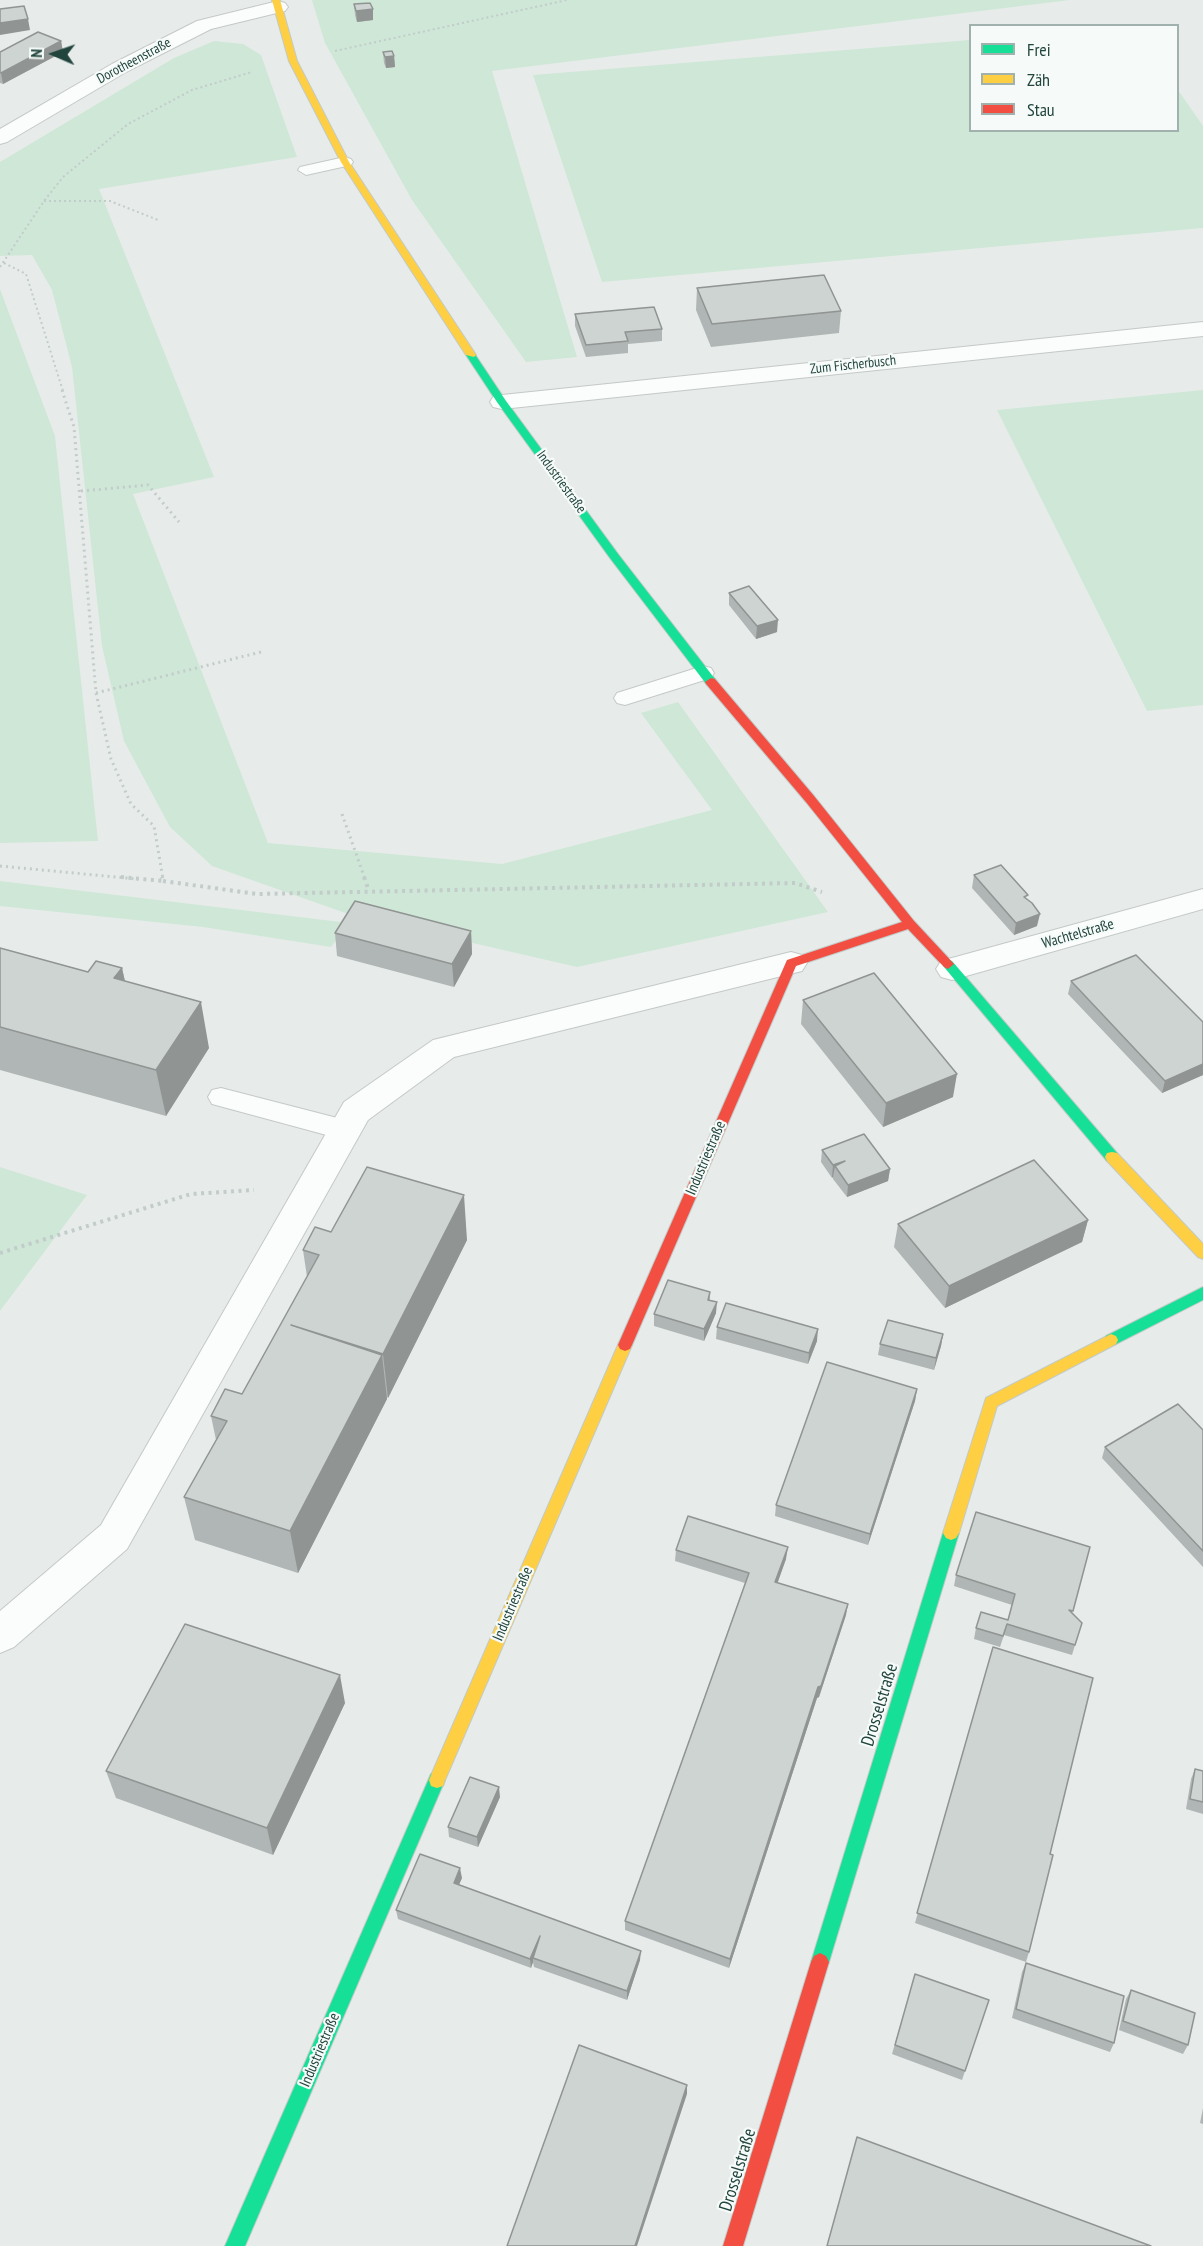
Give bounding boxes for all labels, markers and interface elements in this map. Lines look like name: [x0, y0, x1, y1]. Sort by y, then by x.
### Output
north arrow: [24, 24, 84, 84]
legend: [969, 24, 1179, 132]
street label: Dorotheenstraße: [94, 34, 174, 88]
text: Frei: [1027, 38, 1051, 61]
text: N: [26, 49, 46, 58]
text: Zäh: [1027, 68, 1050, 91]
text: Stau: [1027, 98, 1055, 121]
street label: Zum Fischerbusch: [809, 352, 897, 378]
street label: Industriestraße: [533, 447, 589, 517]
street label: Wachtelstraße: [1040, 915, 1116, 953]
street label: Industriestraße: [682, 1118, 730, 1198]
street label: Industriestraße: [489, 1564, 537, 1644]
street label: Drosselstraße: [857, 1661, 903, 1749]
street label: Industriestraße: [296, 2010, 344, 2090]
street label: Drosselstraße: [715, 2126, 761, 2214]

